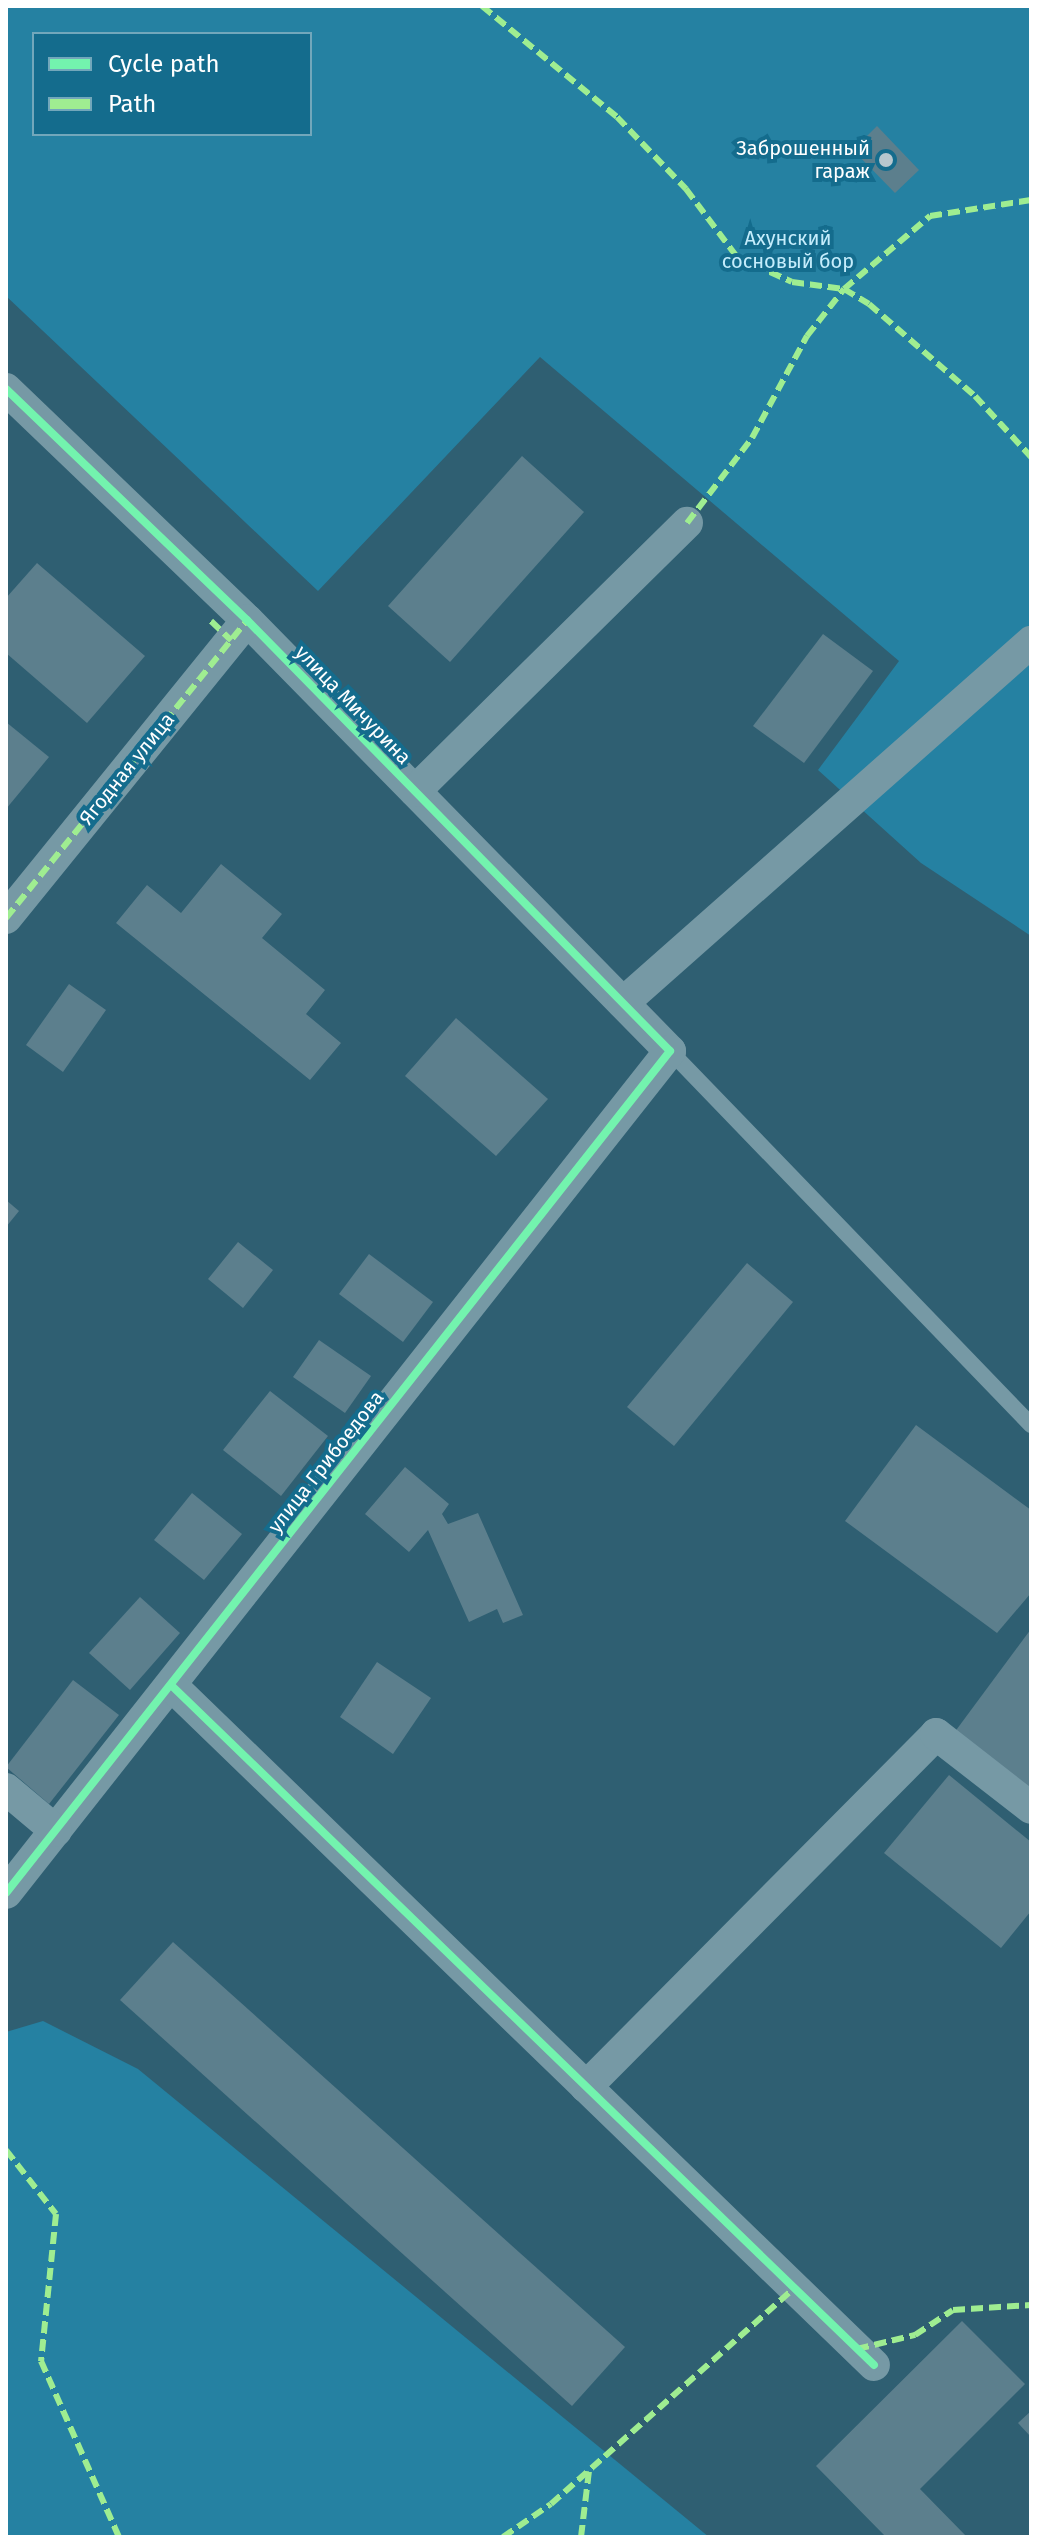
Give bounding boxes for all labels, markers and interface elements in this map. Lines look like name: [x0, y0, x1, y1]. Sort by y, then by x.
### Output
legend: [32, 32, 312, 136]
text: Cycle path: [108, 50, 220, 78]
text: Path: [108, 90, 156, 118]
place label: Заброшенный гараж: [736, 136, 870, 183]
marker: Заброшенный гараж: [877, 151, 895, 169]
park label: Ахунский сосновый бор: [722, 226, 854, 273]
street label: улица Мичурина: [290, 641, 416, 769]
street label: Ягодная улица: [74, 708, 180, 830]
street label: улица Грибоедова: [263, 1386, 389, 1538]

